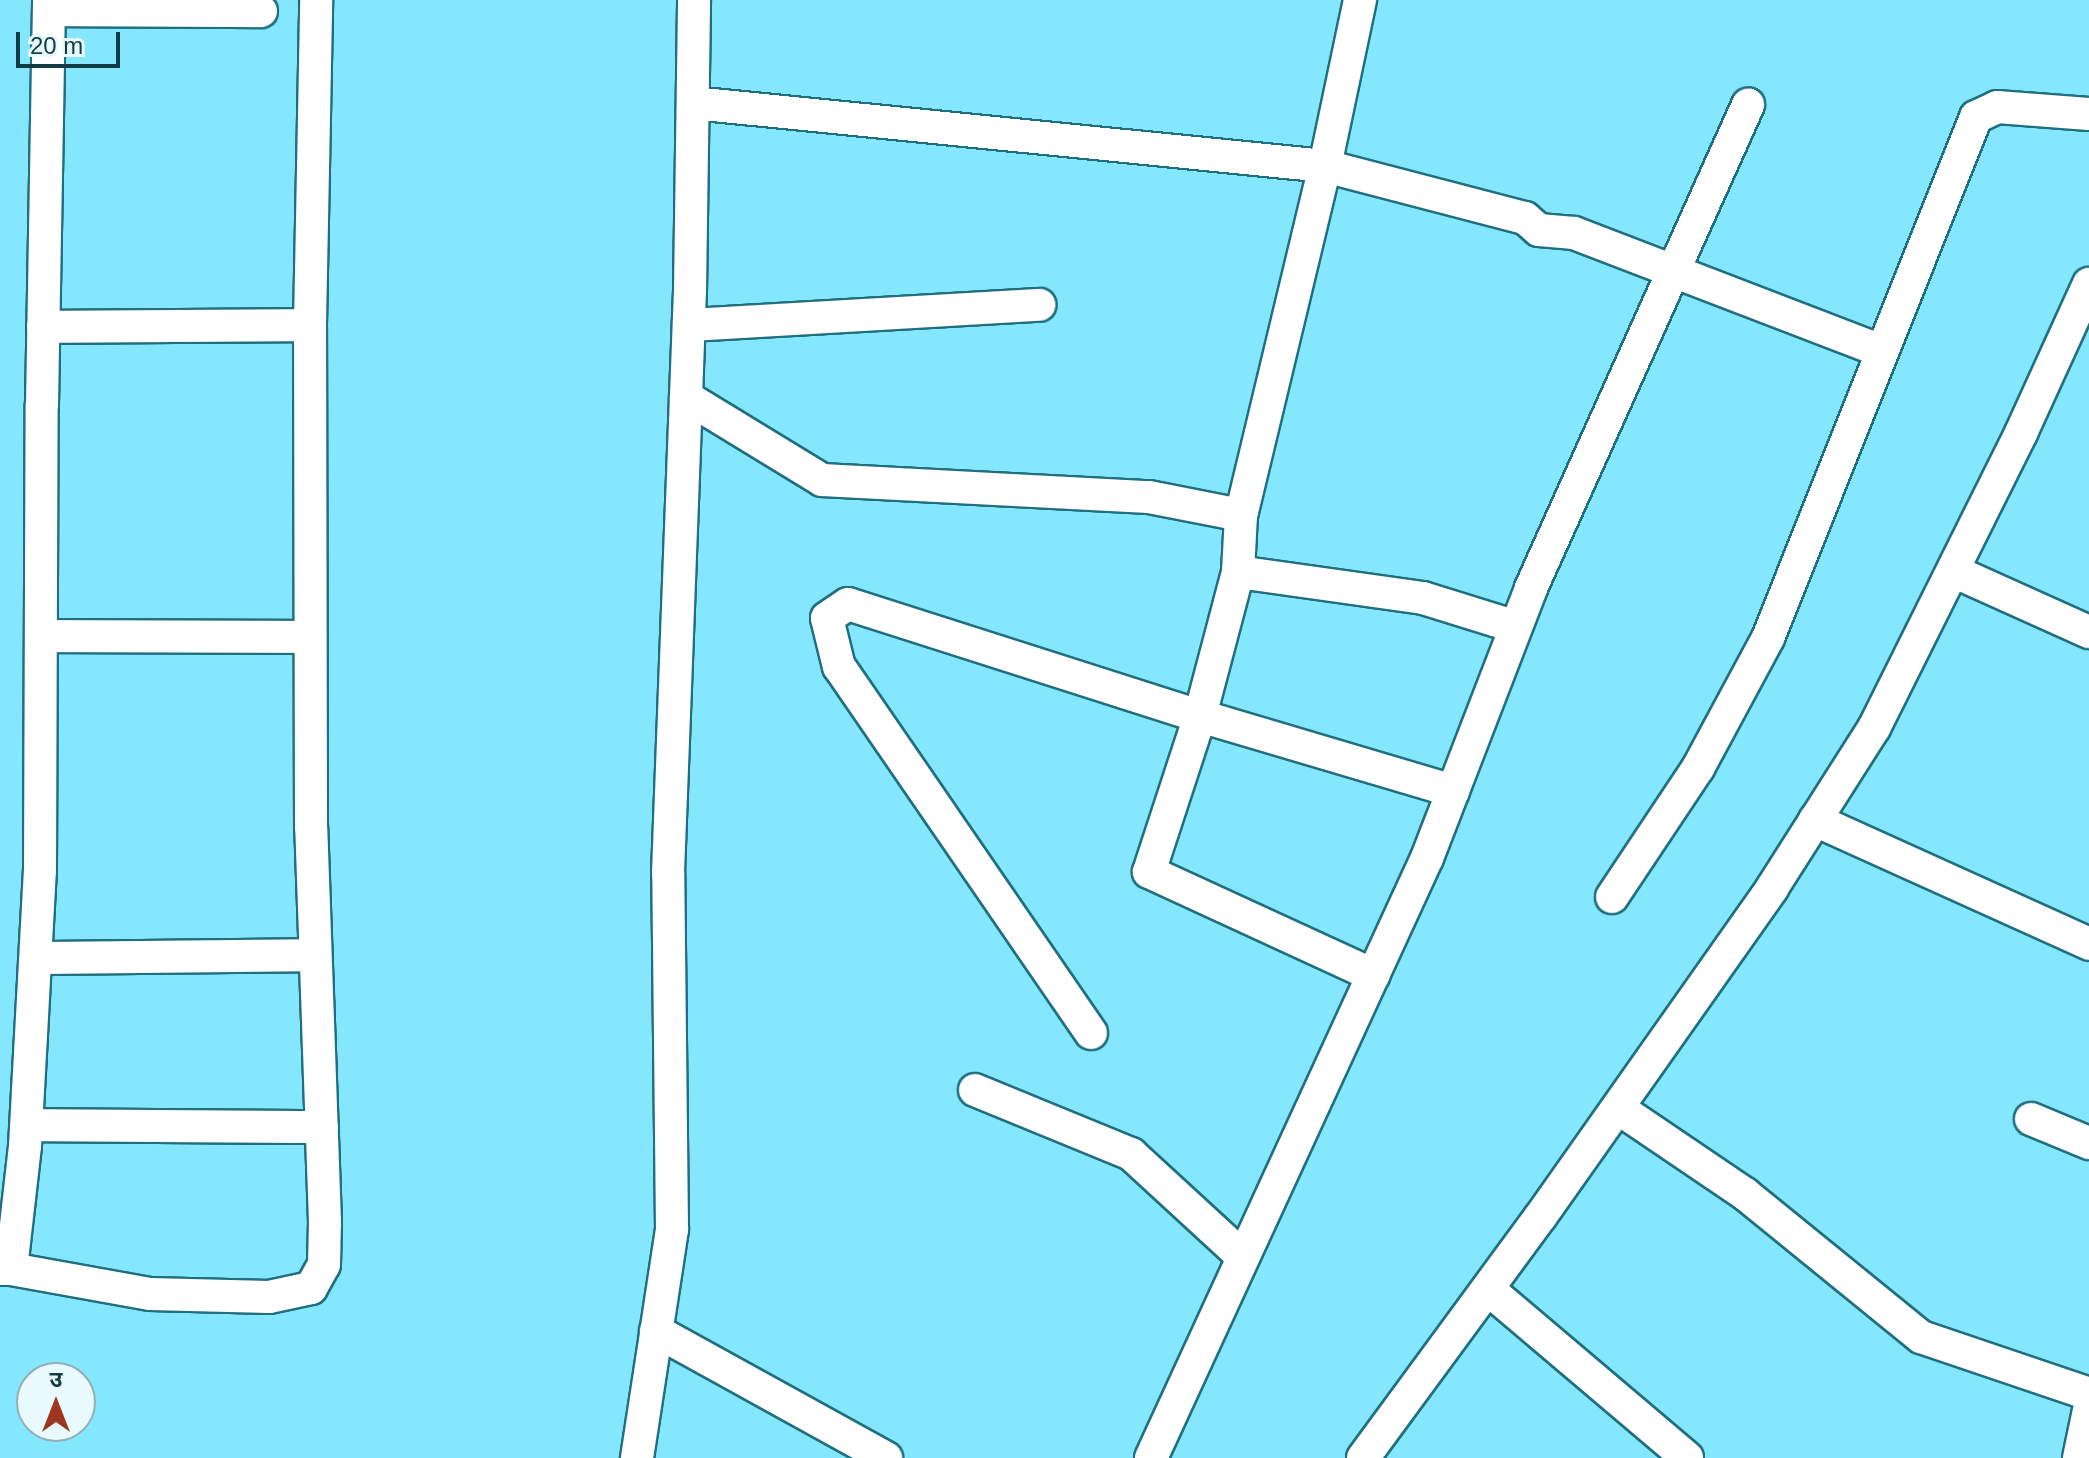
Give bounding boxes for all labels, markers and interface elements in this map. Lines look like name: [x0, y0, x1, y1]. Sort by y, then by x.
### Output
scale bar: [20, 16, 124, 66]
text: 20 m: [30, 32, 83, 59]
north arrow: [16, 1362, 96, 1442]
text: उ: [50, 1367, 62, 1392]

